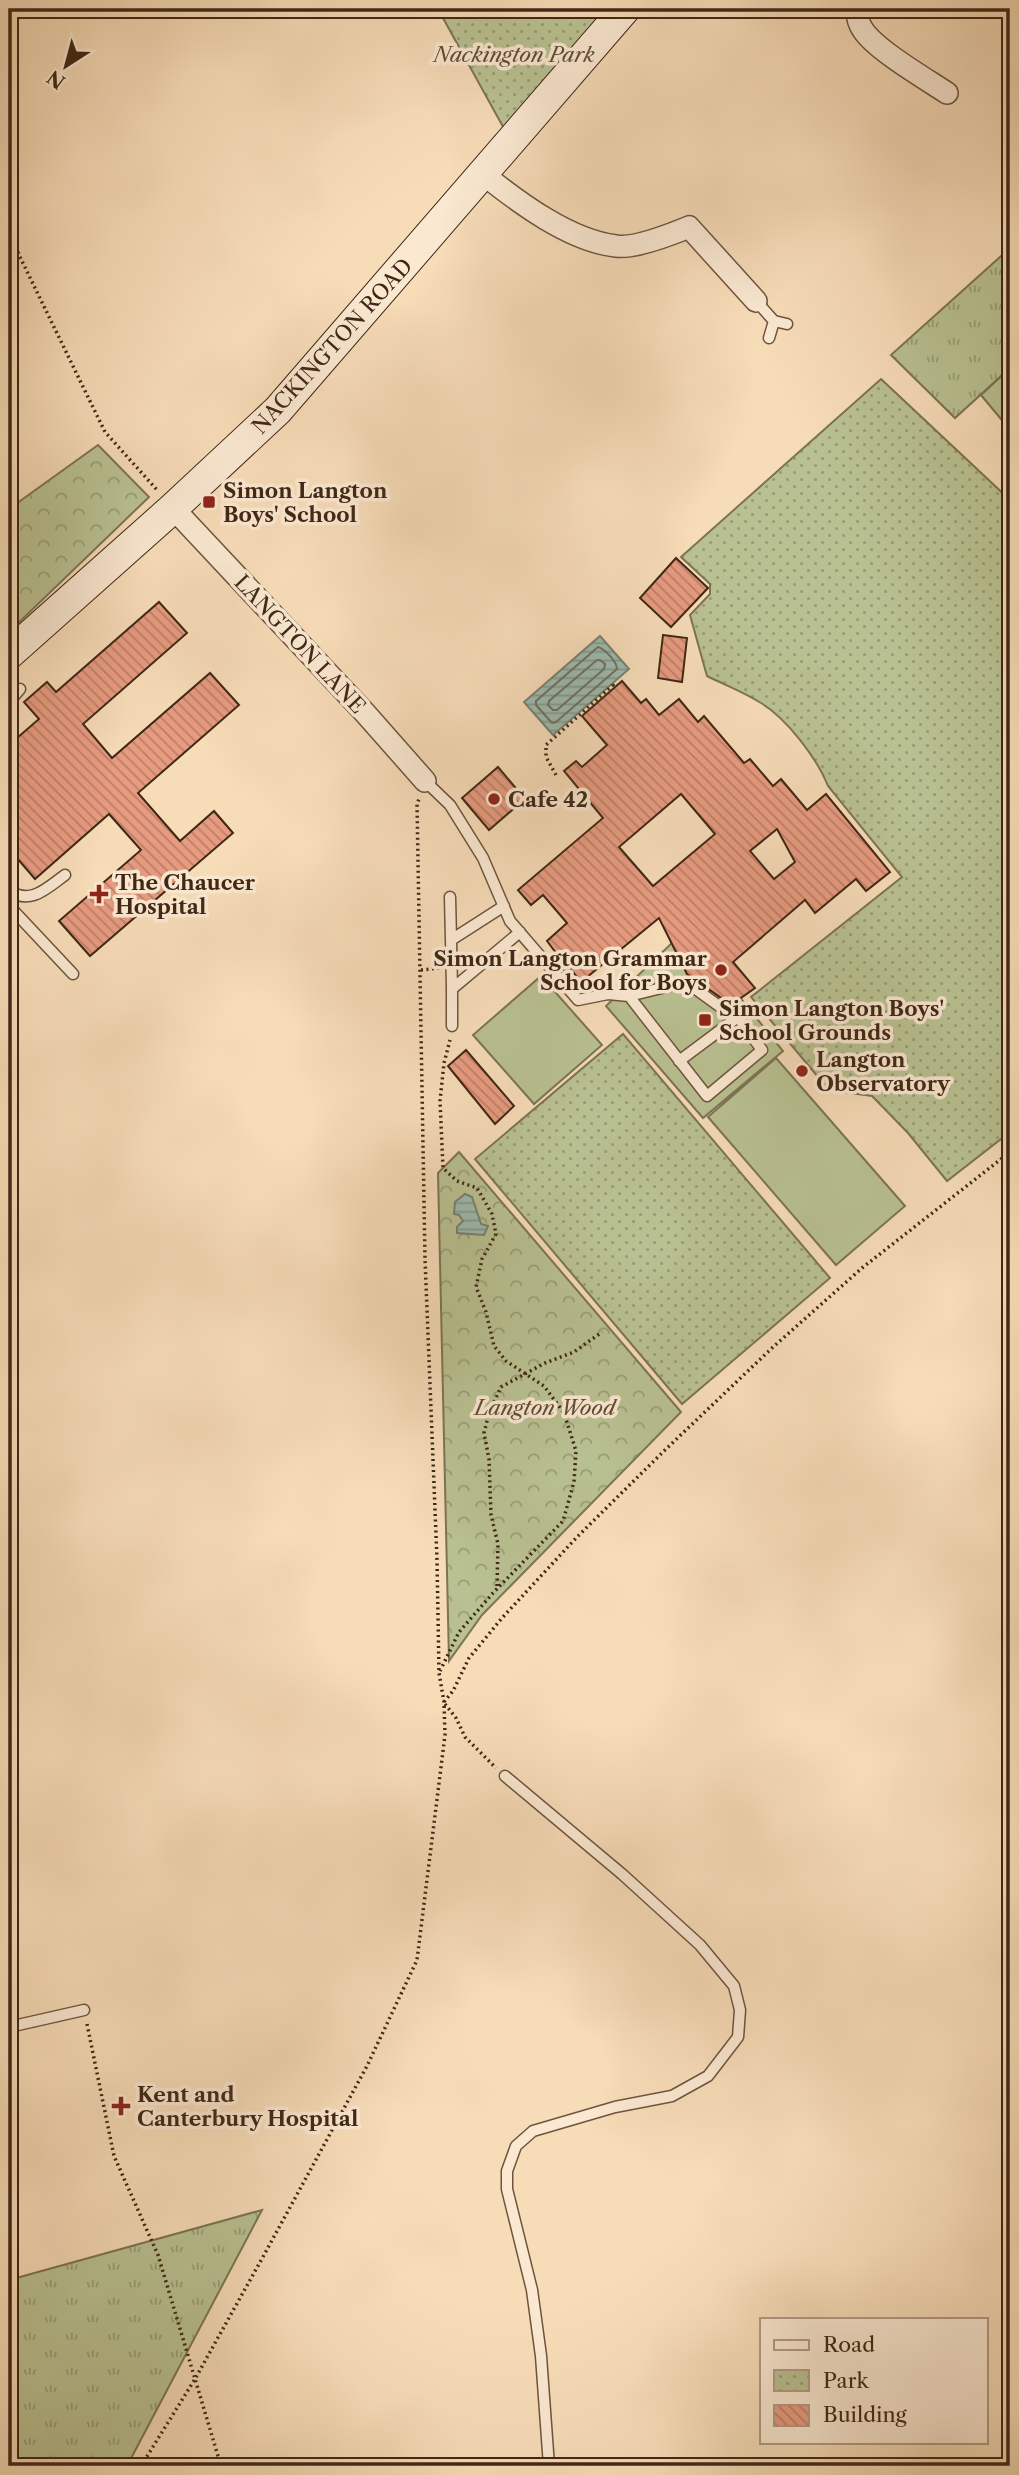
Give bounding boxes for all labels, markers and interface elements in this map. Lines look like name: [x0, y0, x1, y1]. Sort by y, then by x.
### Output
north arrow: [32, 32, 102, 102]
park label: Nackington Park: [431, 42, 595, 67]
text: N: [43, 65, 70, 94]
street label: NACKINGTON ROAD: [247, 253, 417, 439]
place label: Simon Langton Boys' School: [223, 478, 388, 527]
marker: Simon Langton Boys' School: [201, 494, 217, 510]
street label: LANGTON LANE: [229, 569, 371, 719]
place label: Cafe 42: [508, 787, 588, 812]
marker: Cafe 42: [486, 791, 502, 807]
place label: The Chaucer Hospital: [115, 870, 256, 919]
marker: The Chaucer Hospital: [89, 884, 109, 904]
place label: Simon Langton Grammar School for Boys: [433, 946, 708, 995]
marker: Simon Langton Grammar School for Boys: [713, 962, 729, 978]
place label: Simon Langton Boys' School Grounds: [719, 996, 944, 1045]
marker: Simon Langton Boys' School Grounds: [697, 1012, 713, 1028]
place label: Langton Observatory: [816, 1047, 951, 1096]
marker: Langton Observatory: [794, 1063, 810, 1079]
park label: Langton Wood: [473, 1395, 618, 1420]
place label: Kent and Canterbury Hospital: [137, 2082, 358, 2131]
marker: Kent and Canterbury Hospital: [111, 2096, 131, 2116]
legend: [760, 2318, 988, 2444]
text: Road: [823, 2332, 875, 2357]
text: Park: [823, 2368, 869, 2393]
text: Building: [823, 2402, 908, 2427]

